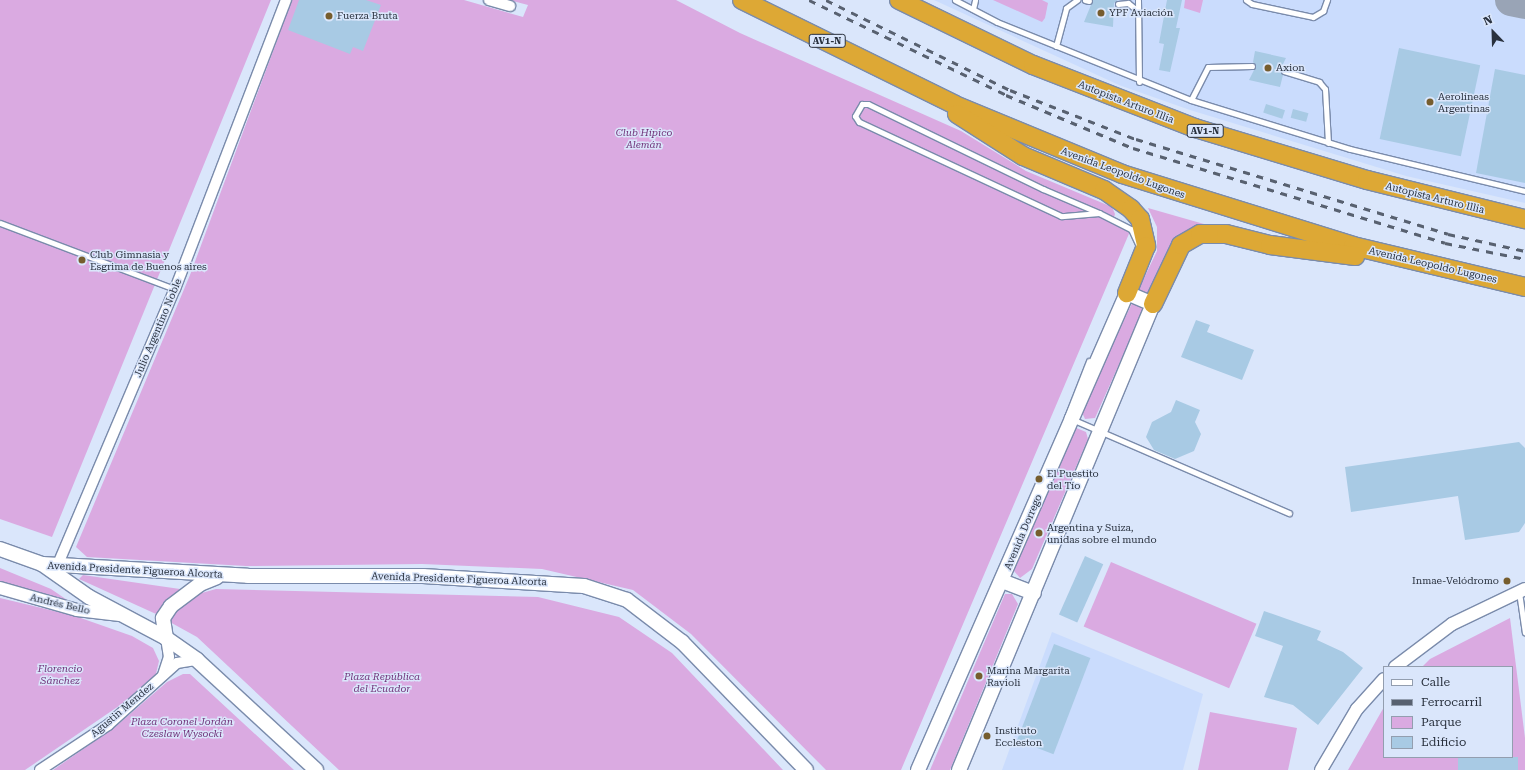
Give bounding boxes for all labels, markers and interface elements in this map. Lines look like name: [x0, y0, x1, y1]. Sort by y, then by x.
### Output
place label: YPF Aviación: [1109, 7, 1173, 19]
marker: YPF Aviación: [1096, 8, 1106, 18]
place label: Fuerza Bruta: [337, 10, 398, 22]
marker: Fuerza Bruta: [324, 11, 334, 21]
north arrow: [1473, 12, 1513, 52]
text: N: [1482, 13, 1495, 28]
road number: AV1-N: [808, 34, 846, 48]
place label: Axion: [1276, 62, 1305, 74]
marker: Axion: [1263, 63, 1273, 73]
street label: Autopista Arturo Illia: [1076, 78, 1176, 126]
place label: Aerolíneas Argentinas: [1438, 90, 1490, 114]
marker: Aerolíneas Argentinas: [1425, 97, 1435, 107]
road number: AV1-N: [1186, 124, 1224, 138]
park label: Club Hípico Alemán: [616, 126, 672, 150]
street label: Avenida Leopoldo Lugones: [1059, 145, 1187, 201]
street label: Autopista Arturo Illia: [1384, 180, 1486, 216]
street label: Avenida Leopoldo Lugones: [1368, 244, 1498, 286]
place label: Club Gimnasia y Esgrima de Buenos aires: [90, 248, 207, 272]
marker: Club Gimnasia y Esgrima de Buenos aires: [77, 255, 87, 265]
street label: Julio Argentino Noble: [132, 277, 184, 379]
place label: El Puestito del Tío: [1047, 467, 1099, 490]
marker: El Puestito del Tío: [1034, 474, 1044, 484]
street label: Avenida Dorrego: [1002, 492, 1044, 572]
place label: Argentina y Suiza, unidas sobre el mundo: [1047, 521, 1157, 544]
marker: Argentina y Suiza, unidas sobre el mundo: [1034, 528, 1044, 538]
street label: Avenida Presidente Figueroa Alcorta: [47, 559, 223, 581]
street label: Avenida Presidente Figueroa Alcorta: [371, 570, 547, 588]
place label: Inmae-Velódromo: [1412, 575, 1499, 587]
marker: Inmae-Velódromo: [1502, 576, 1512, 586]
street label: Andrés Bello: [29, 591, 91, 617]
park label: Florencio Sánchez: [38, 662, 82, 686]
place label: Marina Margarita Ravioli: [987, 664, 1070, 688]
legend: [1383, 666, 1513, 758]
park label: Plaza República del Ecuador: [344, 670, 420, 694]
marker: Marina Margarita Ravioli: [974, 671, 984, 681]
text: Calle: [1421, 675, 1450, 689]
street label: Agustin Mendez: [88, 680, 156, 740]
text: Ferrocarril: [1421, 695, 1482, 709]
park label: Plaza Coronel Jordán Czeslaw Wysocki: [131, 715, 233, 738]
text: Parque: [1421, 715, 1461, 729]
place label: Instituto Eccleston: [995, 724, 1042, 748]
marker: Instituto Eccleston: [982, 731, 992, 741]
text: Edificio: [1421, 735, 1466, 749]

